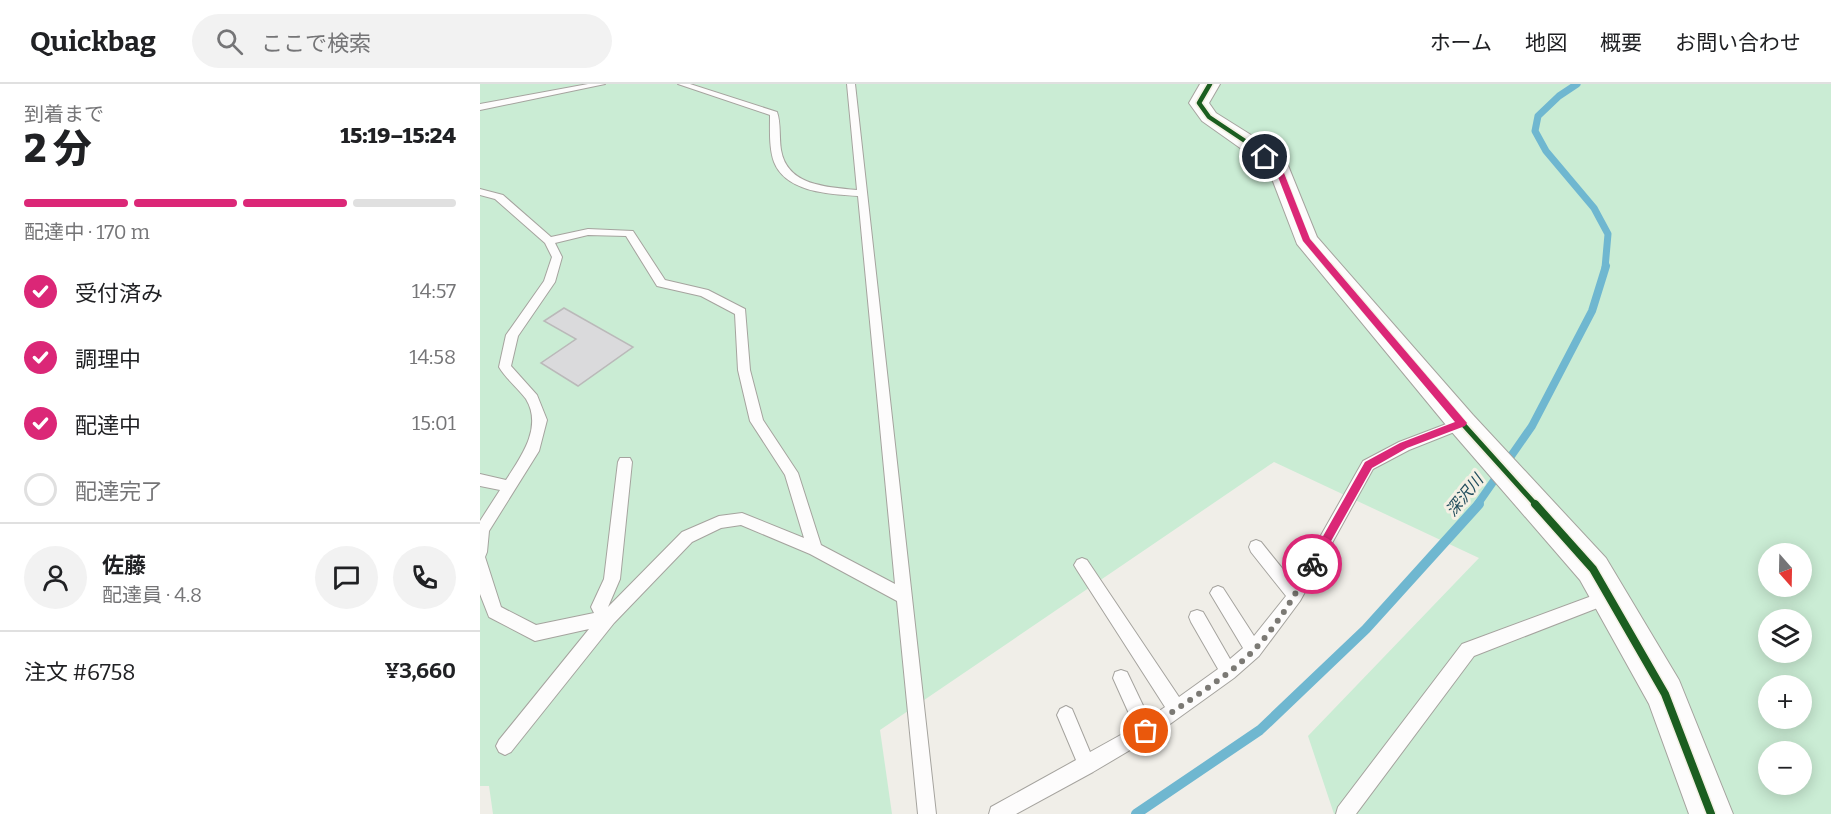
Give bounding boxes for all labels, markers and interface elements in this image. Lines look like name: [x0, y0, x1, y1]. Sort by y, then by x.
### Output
search box: [192, 14, 612, 68]
text: Quickbag: [30, 25, 156, 58]
icon: search: [213, 25, 246, 58]
text: ここで検索: [261, 30, 371, 57]
text: ホーム: [1430, 30, 1492, 56]
text: 地図: [1525, 30, 1567, 56]
text: 概要: [1600, 30, 1642, 56]
text: お問い合わせ: [1675, 30, 1801, 56]
text: 到着まで: [24, 102, 104, 126]
text: 15:19–15:24: [340, 122, 456, 149]
text: 2 分: [24, 126, 92, 172]
pin: [1239, 131, 1290, 182]
icon: home: [1248, 140, 1281, 173]
text: 配達中 · 170 m: [24, 220, 150, 244]
icon: check: [24, 275, 57, 308]
text: 14:57: [412, 279, 456, 303]
text: 受付済み: [75, 280, 163, 307]
icon: check: [24, 341, 57, 374]
text: 14:58: [409, 345, 456, 369]
text: 調理中: [75, 346, 141, 373]
icon: check: [24, 407, 57, 440]
text: 15:01: [412, 411, 456, 435]
text: 配達中: [75, 412, 141, 439]
water label: 深沢川: [1442, 469, 1488, 520]
text: 配達完了: [75, 478, 163, 505]
courier: [1282, 534, 1342, 594]
north arrow: [1758, 543, 1812, 597]
map controls: [1758, 543, 1812, 795]
button: person: [24, 546, 87, 609]
button: chat: [315, 546, 378, 609]
button: phone: [393, 546, 456, 609]
icon: bike: [1296, 548, 1329, 581]
text: 佐藤: [102, 552, 146, 579]
text: 配達員 · 4.8: [102, 583, 202, 607]
button: layers: [1758, 609, 1812, 663]
text: ¥3,660: [385, 657, 456, 684]
text: 注文 #6758: [24, 659, 135, 686]
button: +: [1758, 675, 1812, 729]
pin: [1120, 705, 1171, 756]
icon: bag: [1129, 714, 1162, 747]
button: −: [1758, 741, 1812, 795]

